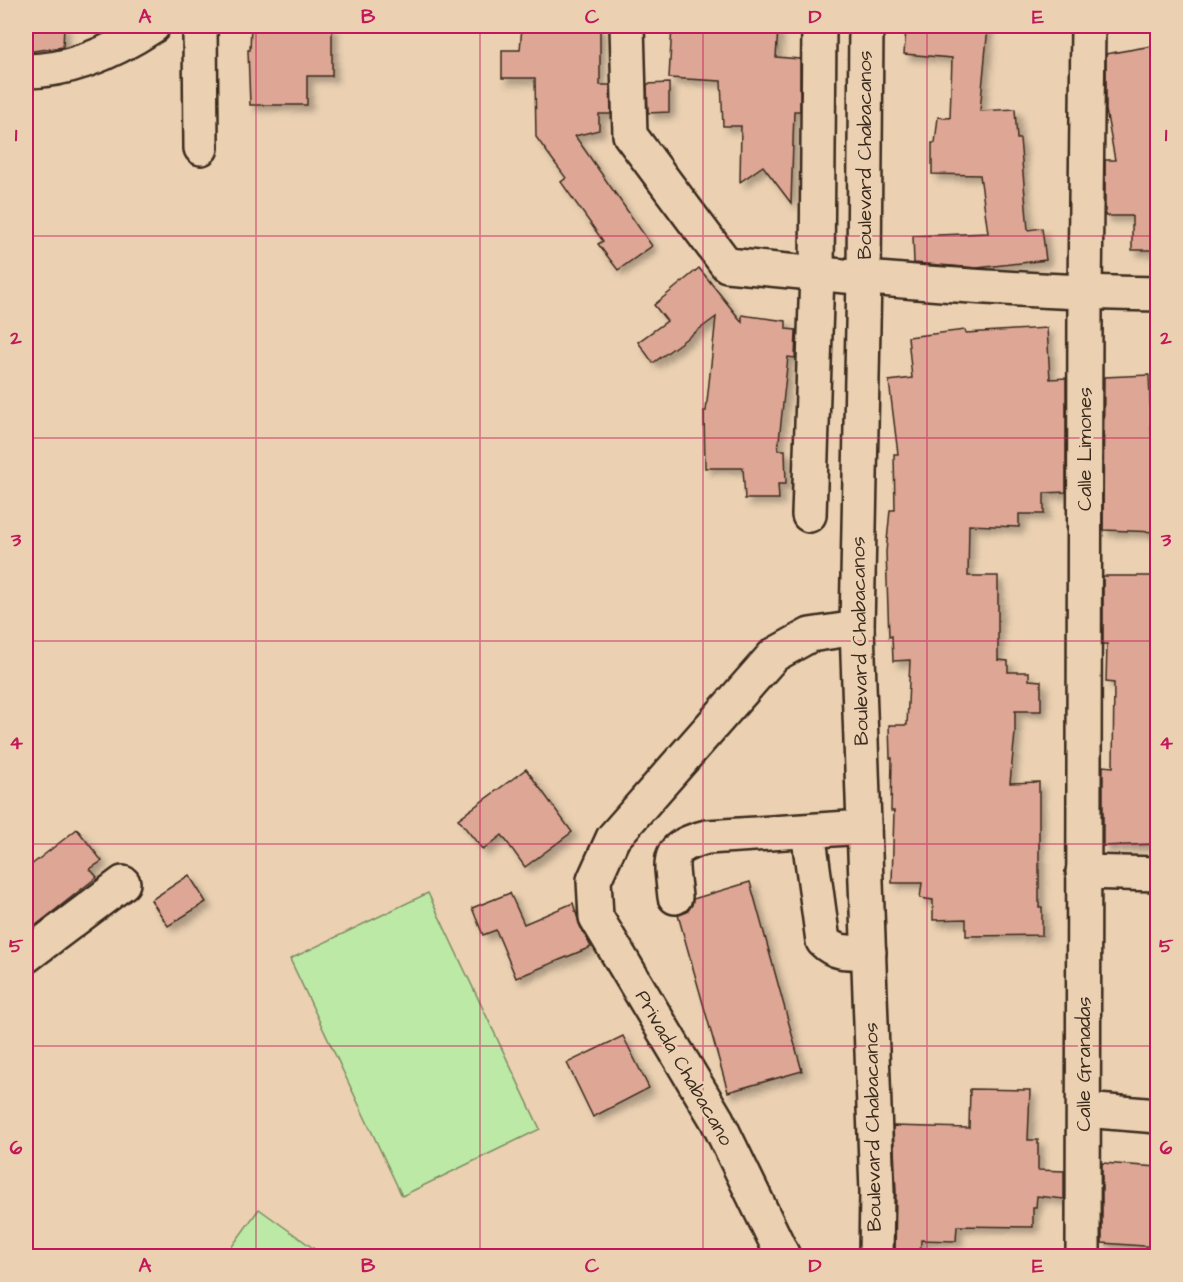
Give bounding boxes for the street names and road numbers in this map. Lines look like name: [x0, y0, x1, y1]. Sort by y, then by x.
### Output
street label: Boulevard Chabacanos: [851, 50, 879, 260]
street label: Calle Limones: [1071, 387, 1099, 511]
street label: Boulevard Chabacanos: [844, 536, 876, 746]
street label: Privada Chabacano: [628, 985, 740, 1151]
street label: Calle Granadas: [1070, 996, 1098, 1132]
street label: Boulevard Chabacanos: [857, 1022, 889, 1232]

